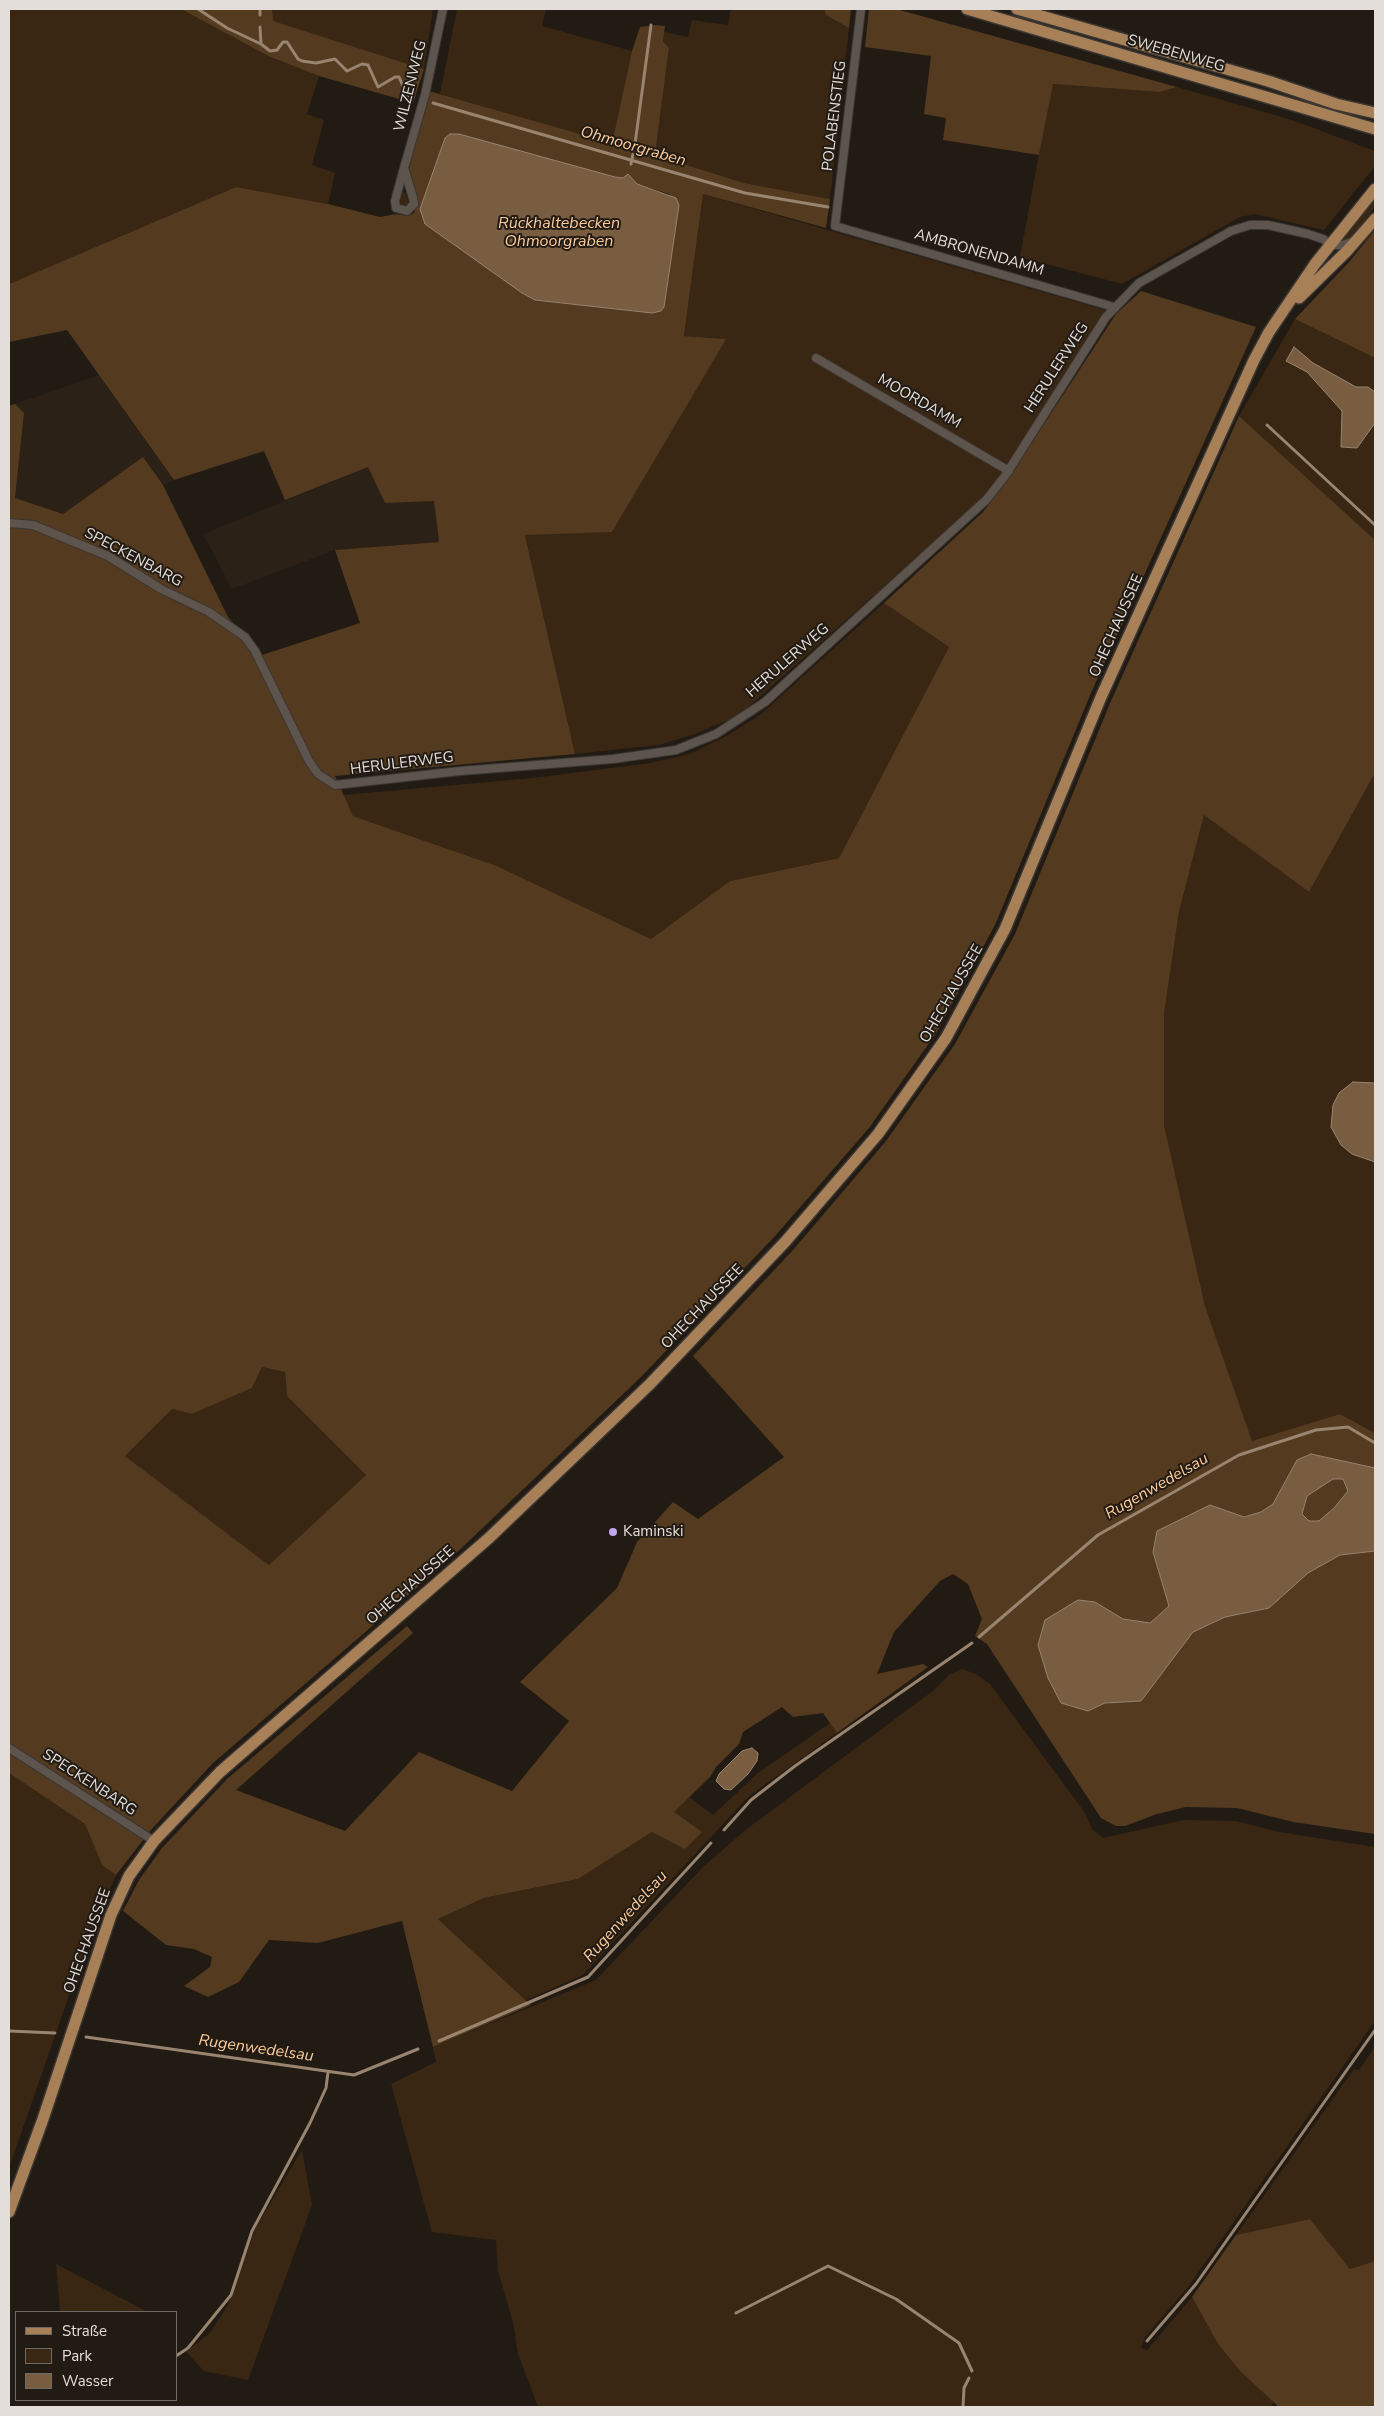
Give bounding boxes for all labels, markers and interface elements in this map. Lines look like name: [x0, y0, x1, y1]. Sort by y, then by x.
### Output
street label: SWEBENWEG: [1125, 32, 1227, 76]
street label: WILZENWEG: [391, 39, 431, 133]
street label: POLABENSTIEG: [819, 60, 851, 172]
water label: Ohmoorgraben: [578, 123, 688, 171]
water label: Rückhaltebecken Ohmoorgraben: [498, 214, 620, 252]
street label: AMBRONENDAMM: [912, 226, 1046, 280]
street label: HERULERWEG: [1021, 319, 1093, 417]
street label: MOORDAMM: [874, 371, 964, 433]
street label: SPECKENBARG: [81, 525, 185, 591]
street label: OHECHAUSSEE: [1086, 572, 1148, 680]
street label: HERULERWEG: [743, 620, 833, 702]
street label: HERULERWEG: [349, 749, 455, 779]
street label: OHECHAUSSEE: [916, 942, 988, 1046]
street label: OHECHAUSSEE: [658, 1261, 748, 1353]
water label: Rugenwedelsau: [1102, 1450, 1212, 1524]
place label: Kaminski: [623, 1523, 683, 1541]
marker: Kaminski: [607, 1526, 619, 1538]
street label: OHECHAUSSEE: [363, 1543, 459, 1629]
street label: SPECKENBARG: [39, 1746, 139, 1820]
water label: Rugenwedelsau: [580, 1867, 672, 1967]
street label: OHECHAUSSEE: [61, 1886, 115, 1996]
water label: Rugenwedelsau: [197, 2031, 315, 2067]
legend: [15, 2311, 178, 2401]
text: Straße: [62, 2321, 107, 2341]
text: Park: [62, 2346, 92, 2366]
text: Wasser: [62, 2371, 113, 2391]

